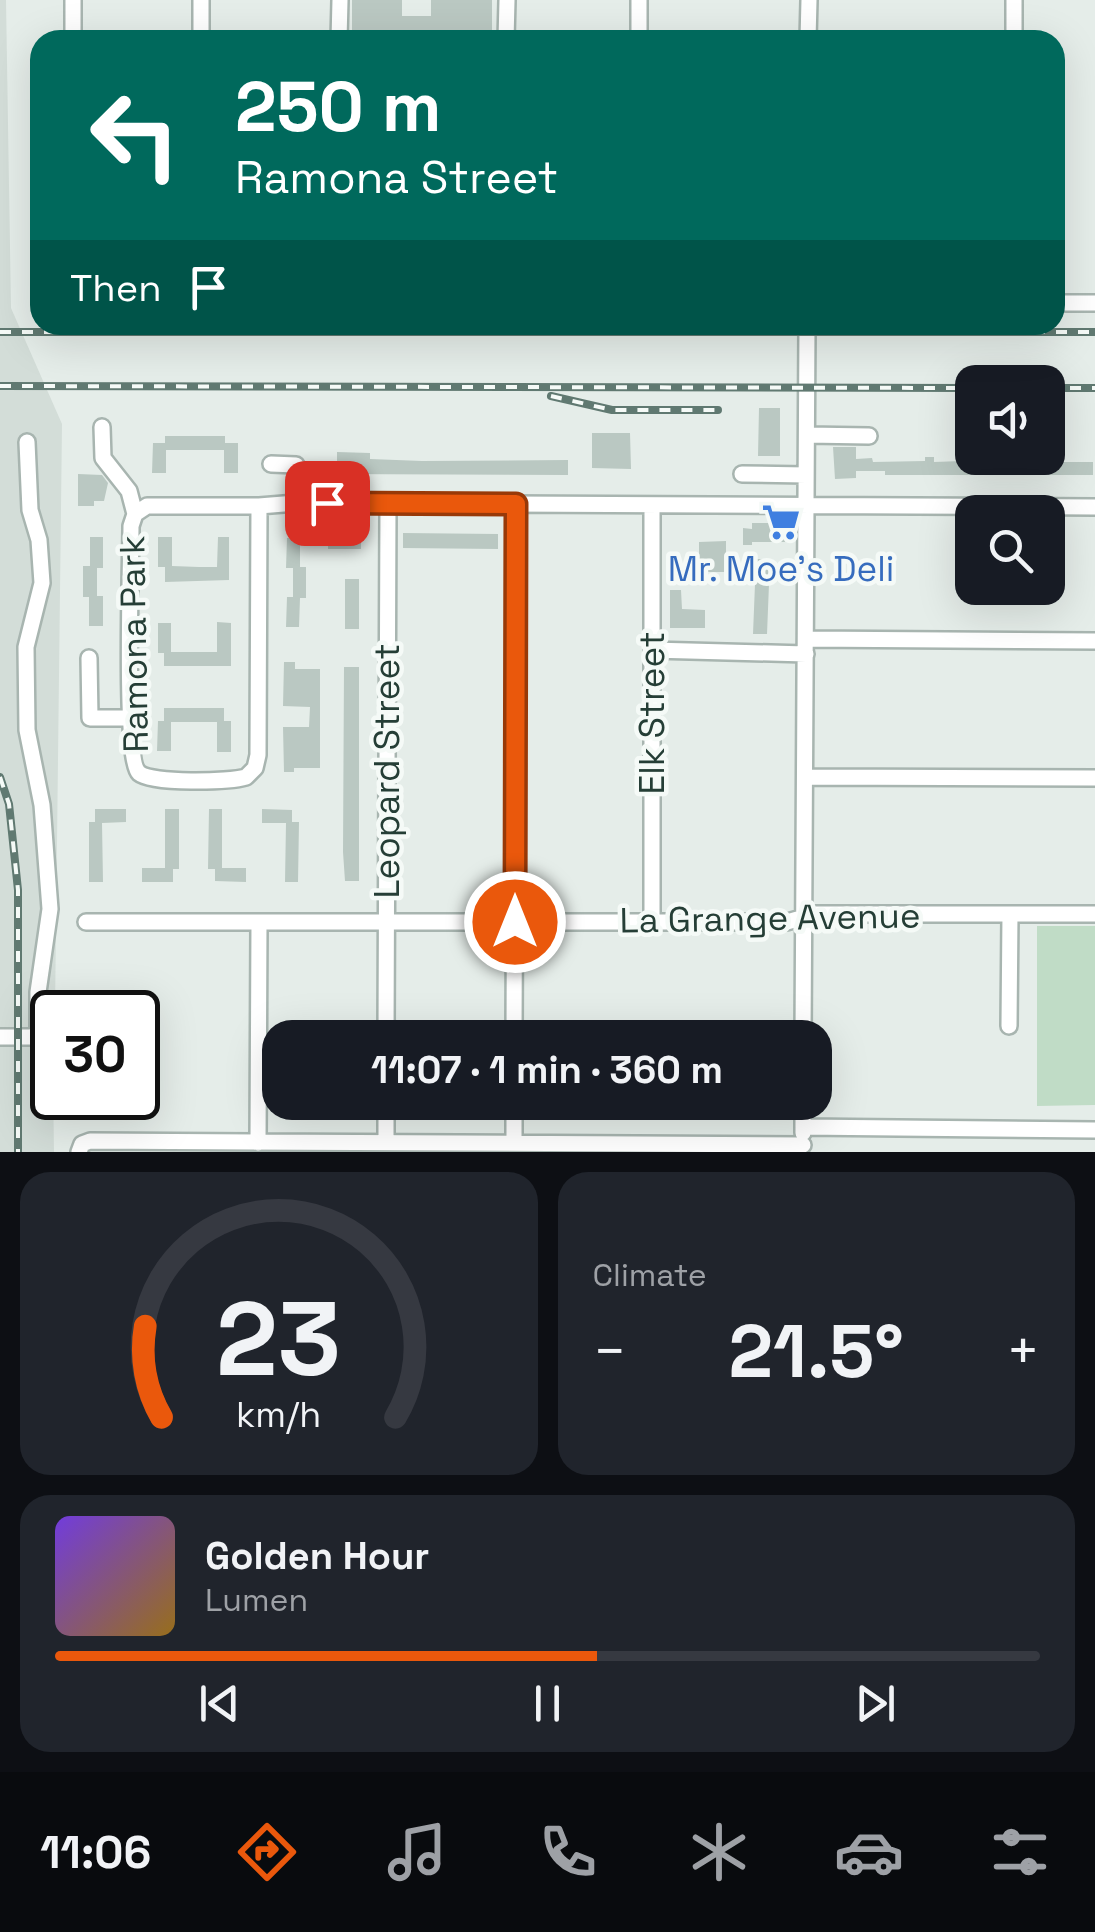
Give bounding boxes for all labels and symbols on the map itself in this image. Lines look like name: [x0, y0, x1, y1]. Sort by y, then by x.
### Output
pin: [285, 461, 370, 546]
supermarket icon: Mr. Moe's Deli: [760, 501, 802, 543]
street label: Ramona Park: [110, 535, 158, 753]
place label: Mr. Moe's Deli: [668, 547, 894, 591]
street label: Elk Street: [630, 631, 674, 795]
street label: Leopard Street: [365, 643, 409, 899]
position arrow: [463, 870, 567, 974]
street label: La Grange Avenue: [619, 893, 921, 943]
speed limit sign: 30: [30, 990, 160, 1120]

